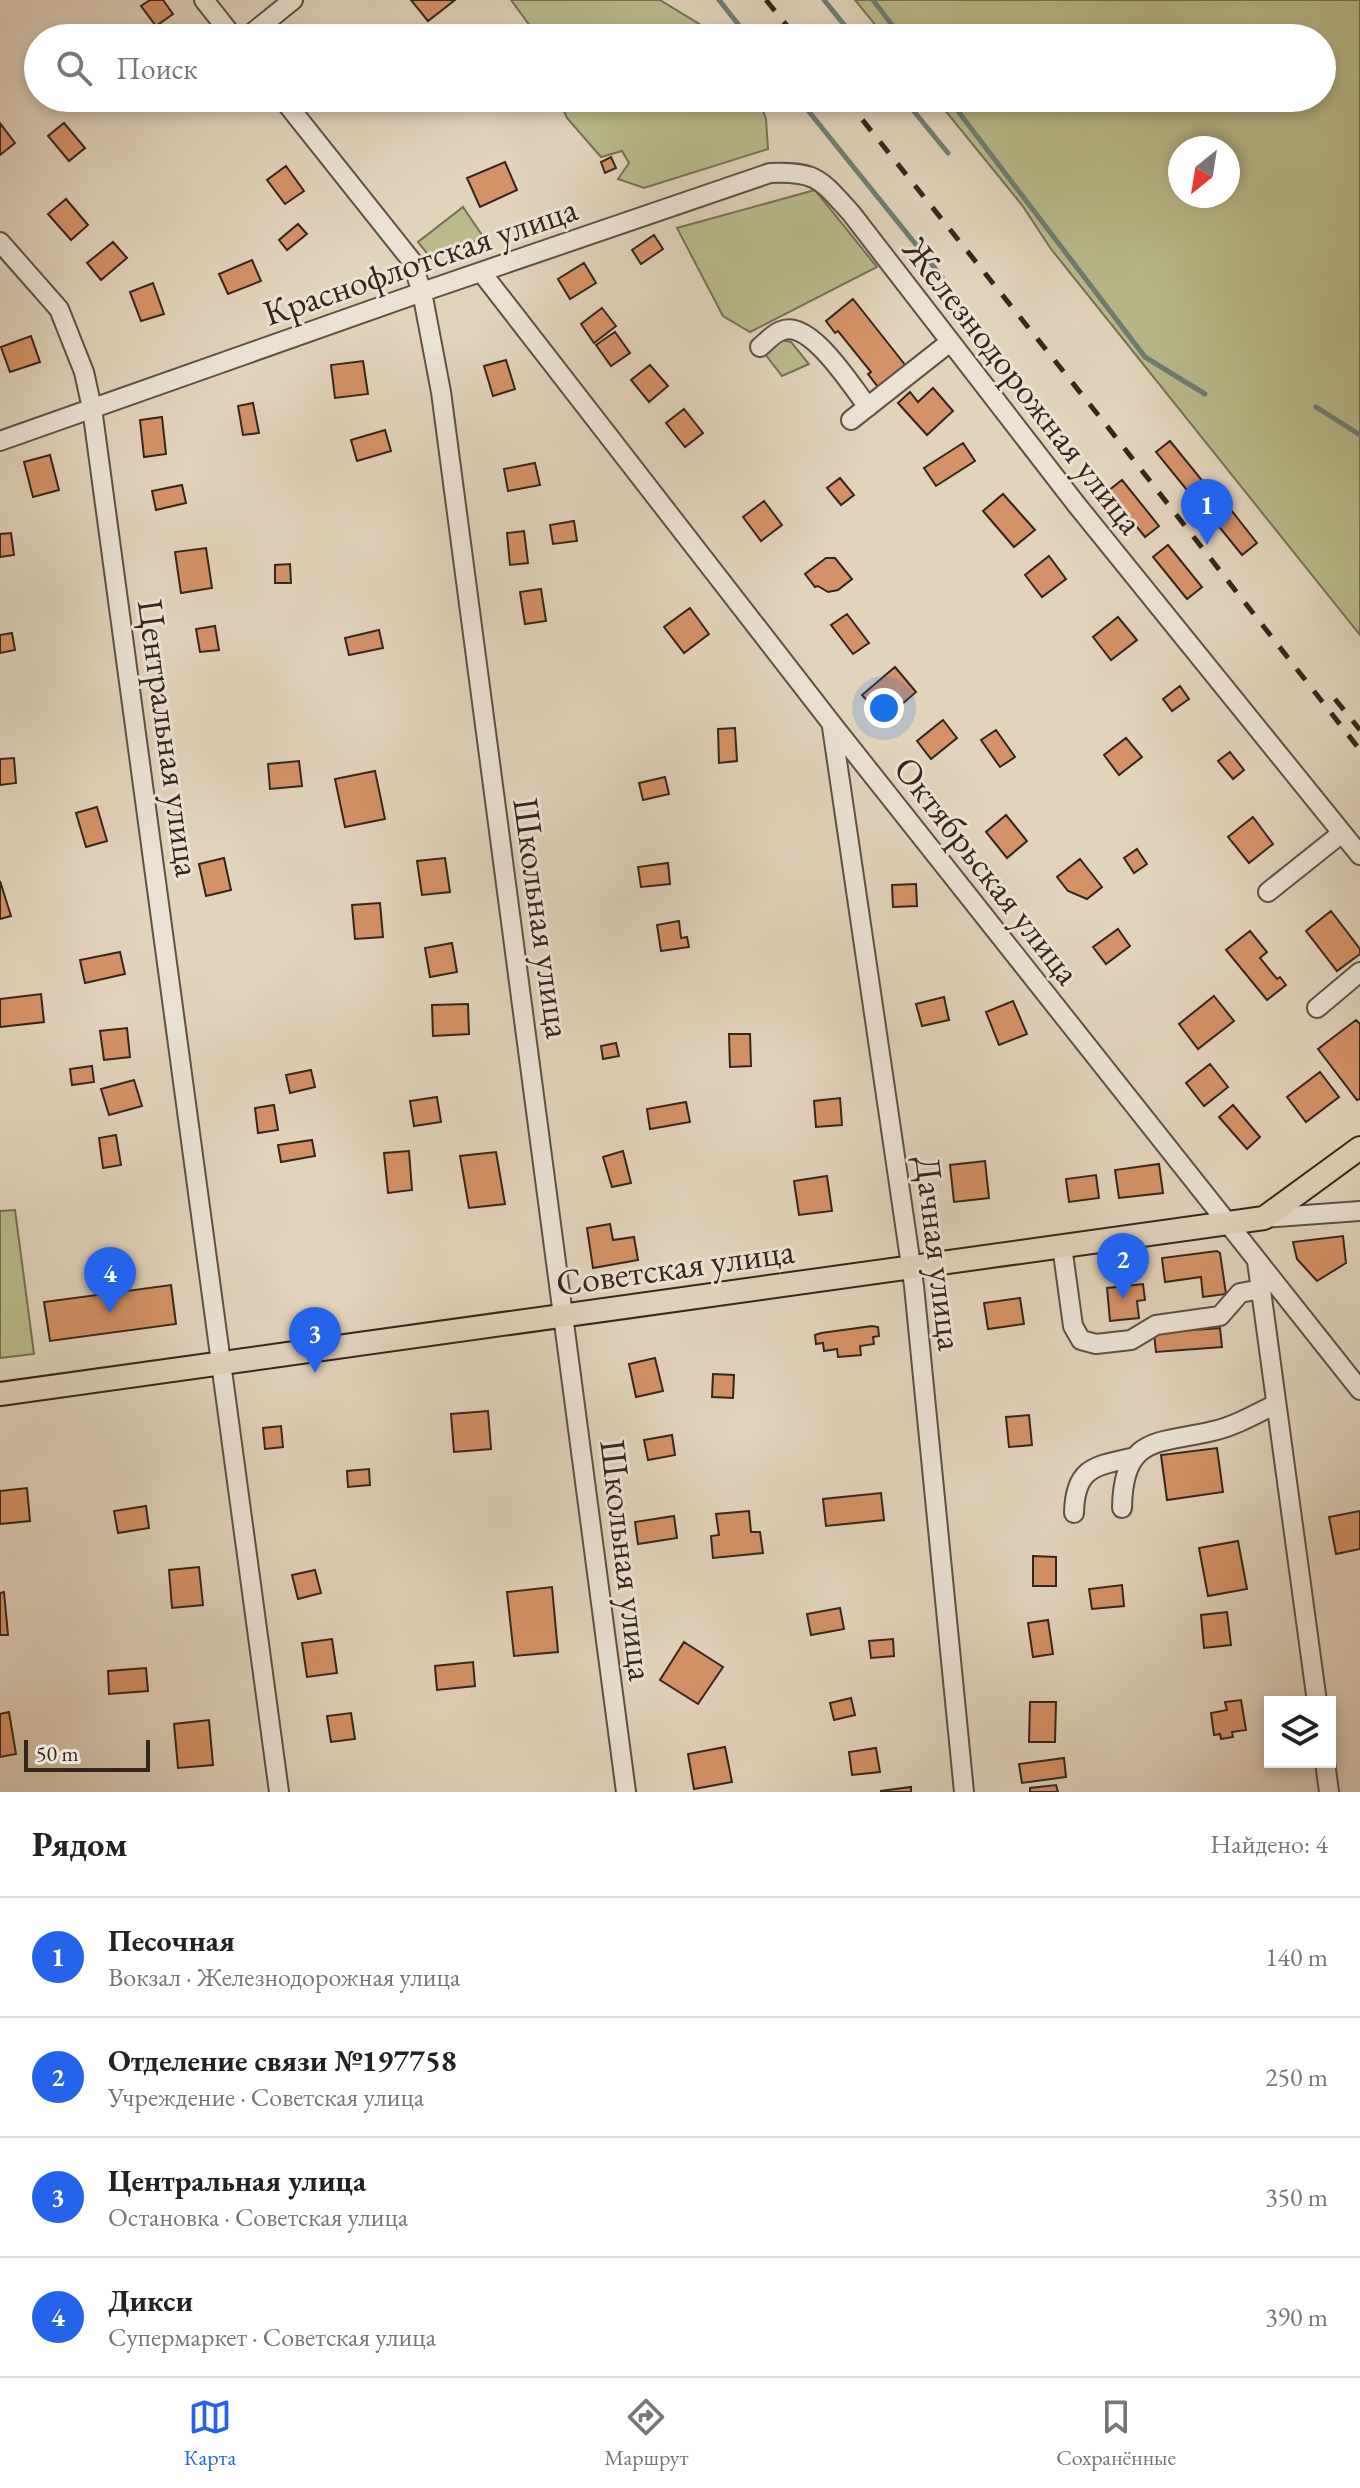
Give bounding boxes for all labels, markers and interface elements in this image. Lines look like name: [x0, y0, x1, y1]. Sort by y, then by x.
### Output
search box: [24, 24, 1336, 112]
icon: search: [52, 46, 96, 90]
text: Поиск: [116, 49, 198, 88]
north arrow: [1168, 136, 1240, 208]
street label: Краснофлотская улица: [257, 184, 584, 336]
street label: Железнодорожная улица: [892, 226, 1155, 544]
pin: 1: [1181, 479, 1233, 545]
street label: Центральная улица: [127, 596, 212, 880]
your location: [864, 688, 904, 728]
street label: Октябрьская улица: [884, 747, 1092, 995]
street label: Школьная улица: [502, 795, 583, 1042]
street label: Дачная улица: [904, 1153, 975, 1354]
street label: Советская улица: [553, 1226, 798, 1306]
pin: 2: [1097, 1233, 1149, 1299]
pin: 4: [84, 1247, 136, 1313]
pin: 3: [289, 1307, 341, 1373]
street label: Школьная улица: [589, 1437, 666, 1684]
map controls: [1264, 1696, 1336, 1768]
button: layers: [1264, 1696, 1336, 1768]
scale bar: [24, 1736, 150, 1772]
text: 50 m: [36, 1739, 79, 1768]
text: Рядом: [32, 1822, 127, 1866]
text: Найдено: 4: [1210, 1827, 1328, 1861]
text: Песочная: [108, 1921, 235, 1960]
text: 1: [51, 1940, 65, 1974]
text: 140 m: [1265, 1940, 1328, 1974]
text: Вокзал · Железнодорожная улица: [108, 1960, 460, 1994]
text: Отделение связи №197758: [108, 2041, 457, 2080]
text: 2: [51, 2060, 65, 2094]
text: 250 m: [1265, 2060, 1328, 2094]
text: Учреждение · Советская улица: [108, 2080, 424, 2114]
text: Центральная улица: [108, 2161, 366, 2200]
text: 3: [51, 2180, 65, 2214]
text: 350 m: [1265, 2180, 1328, 2214]
text: Остановка · Советская улица: [108, 2200, 408, 2234]
text: Дикси: [108, 2281, 193, 2320]
text: 4: [51, 2300, 65, 2334]
text: 390 m: [1265, 2300, 1328, 2334]
text: Супермаркет · Советская улица: [108, 2320, 436, 2354]
tab: Карта: [184, 2395, 236, 2472]
tab: Маршрут: [604, 2395, 688, 2472]
tab: Сохранённые: [1056, 2395, 1176, 2472]

